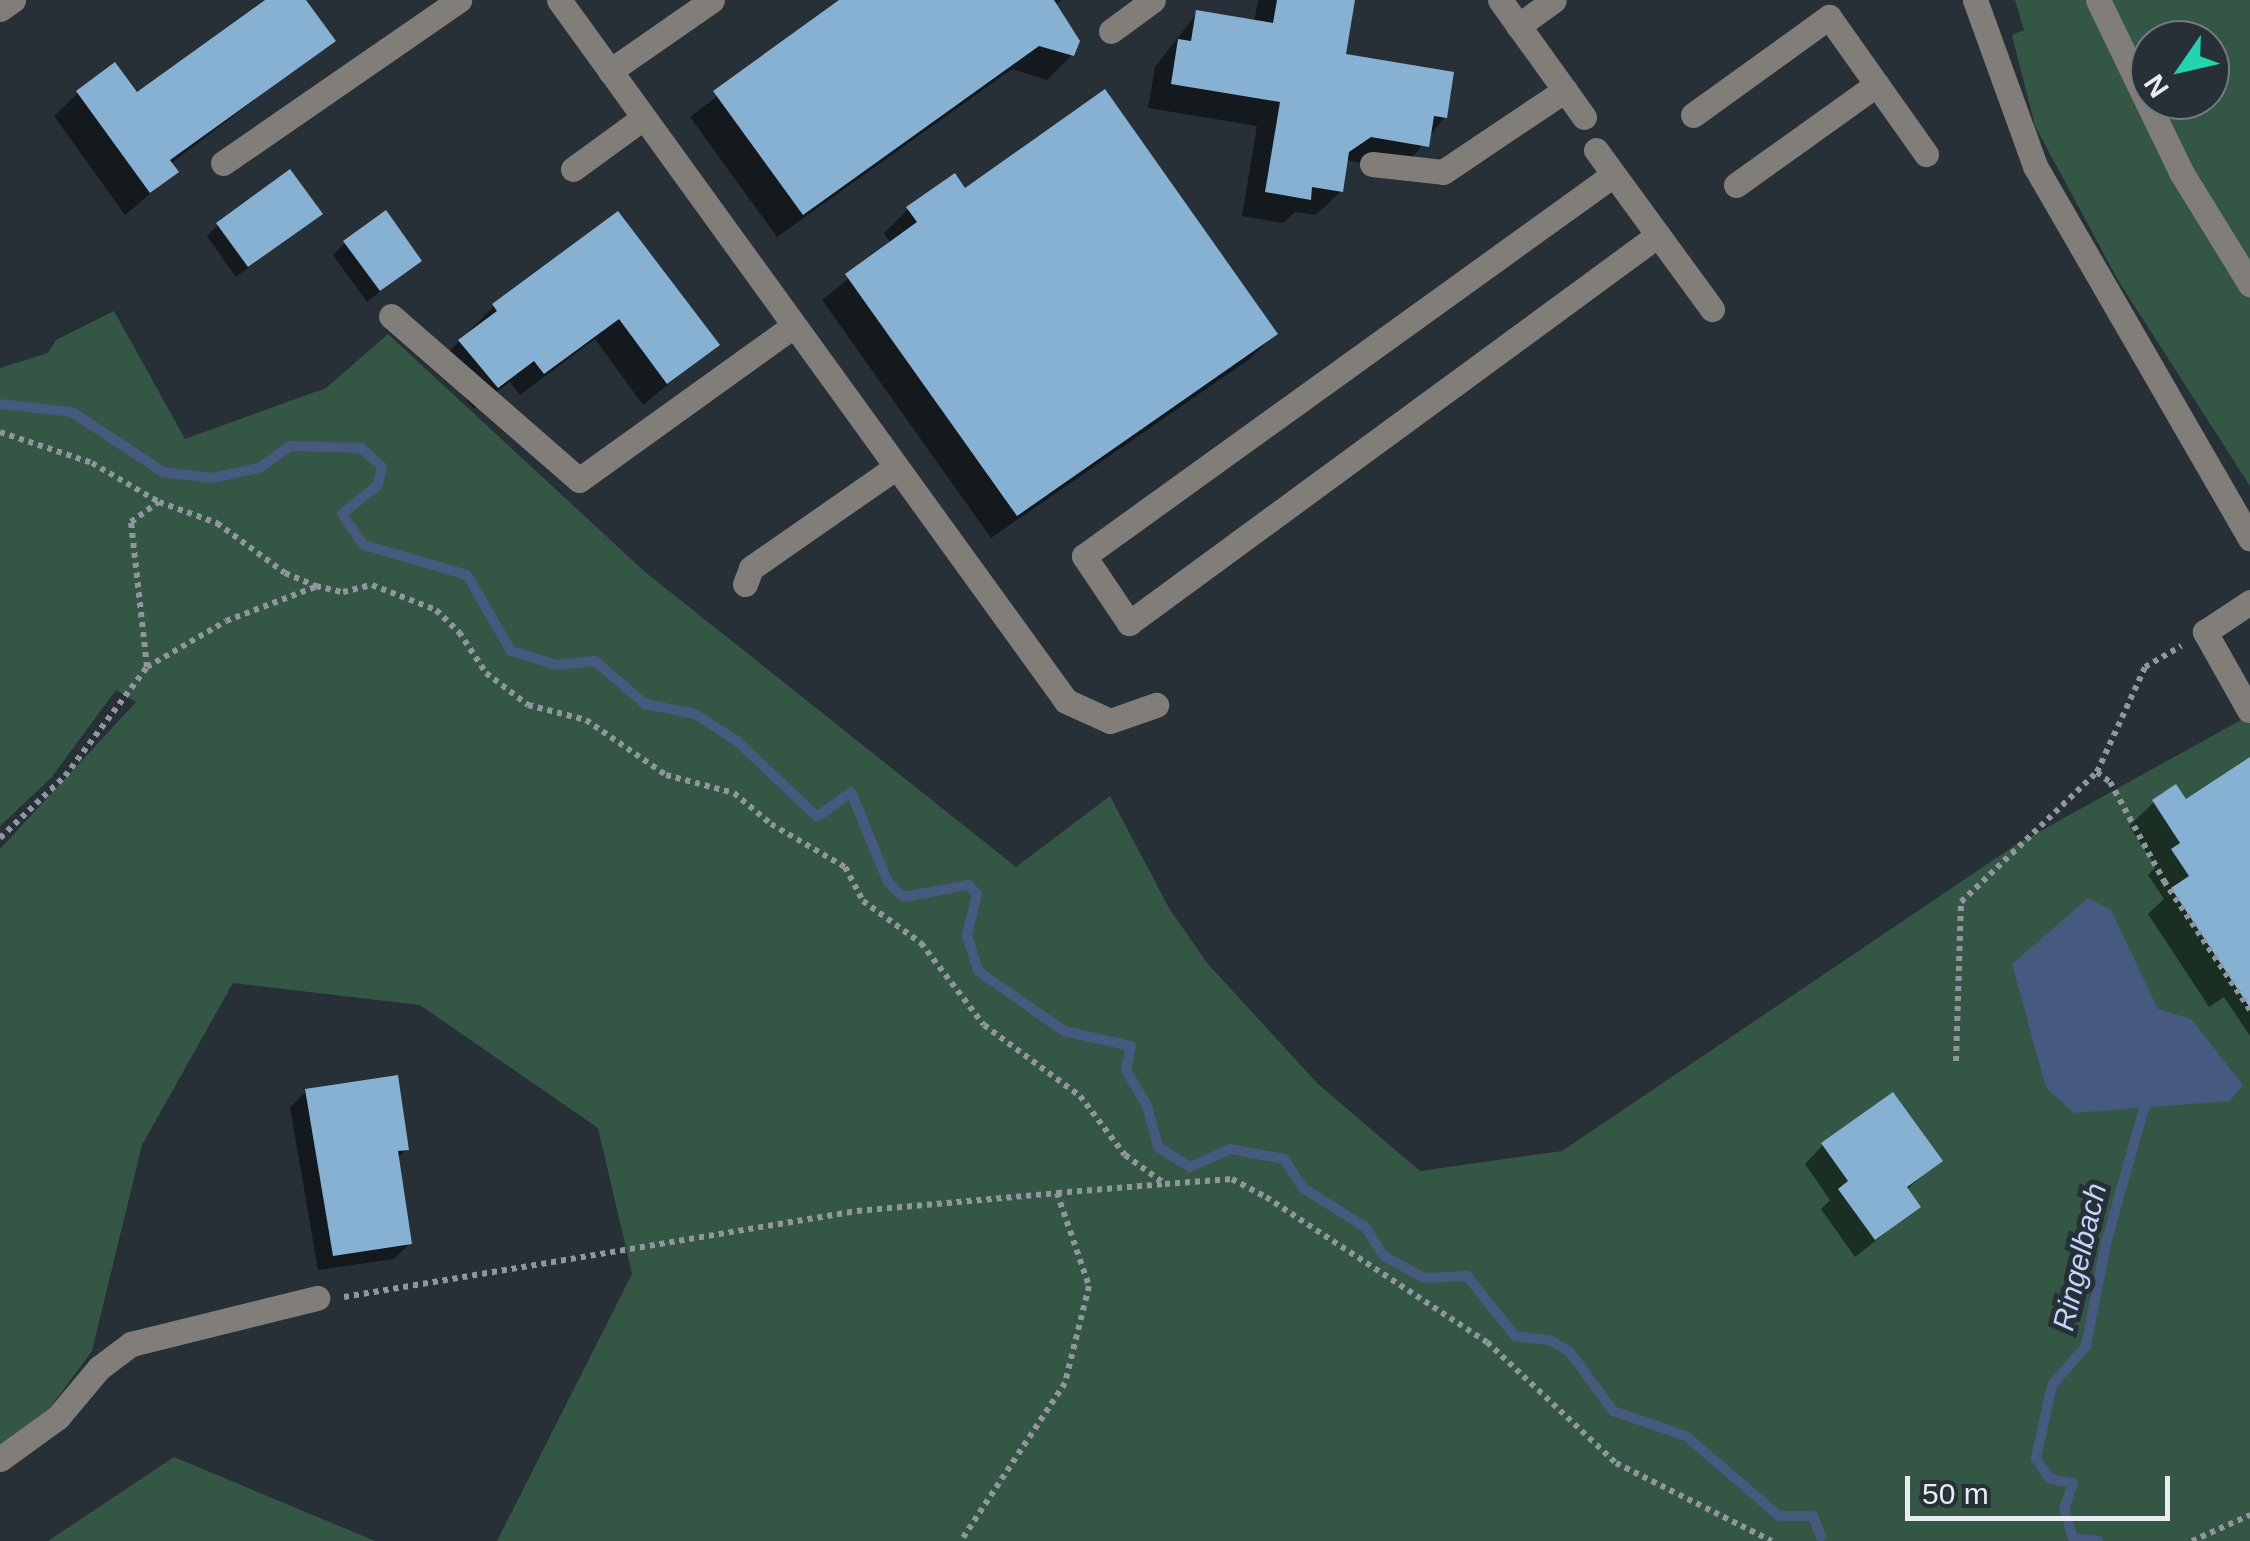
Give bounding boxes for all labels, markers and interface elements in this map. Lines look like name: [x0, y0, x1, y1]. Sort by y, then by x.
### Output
north arrow: [2130, 20, 2230, 120]
text: N: [2138, 69, 2175, 103]
water label: Ringelbach: [2046, 1180, 2114, 1334]
scale bar: [1910, 1456, 2175, 1518]
text: 50 m: [1922, 1477, 1989, 1510]

